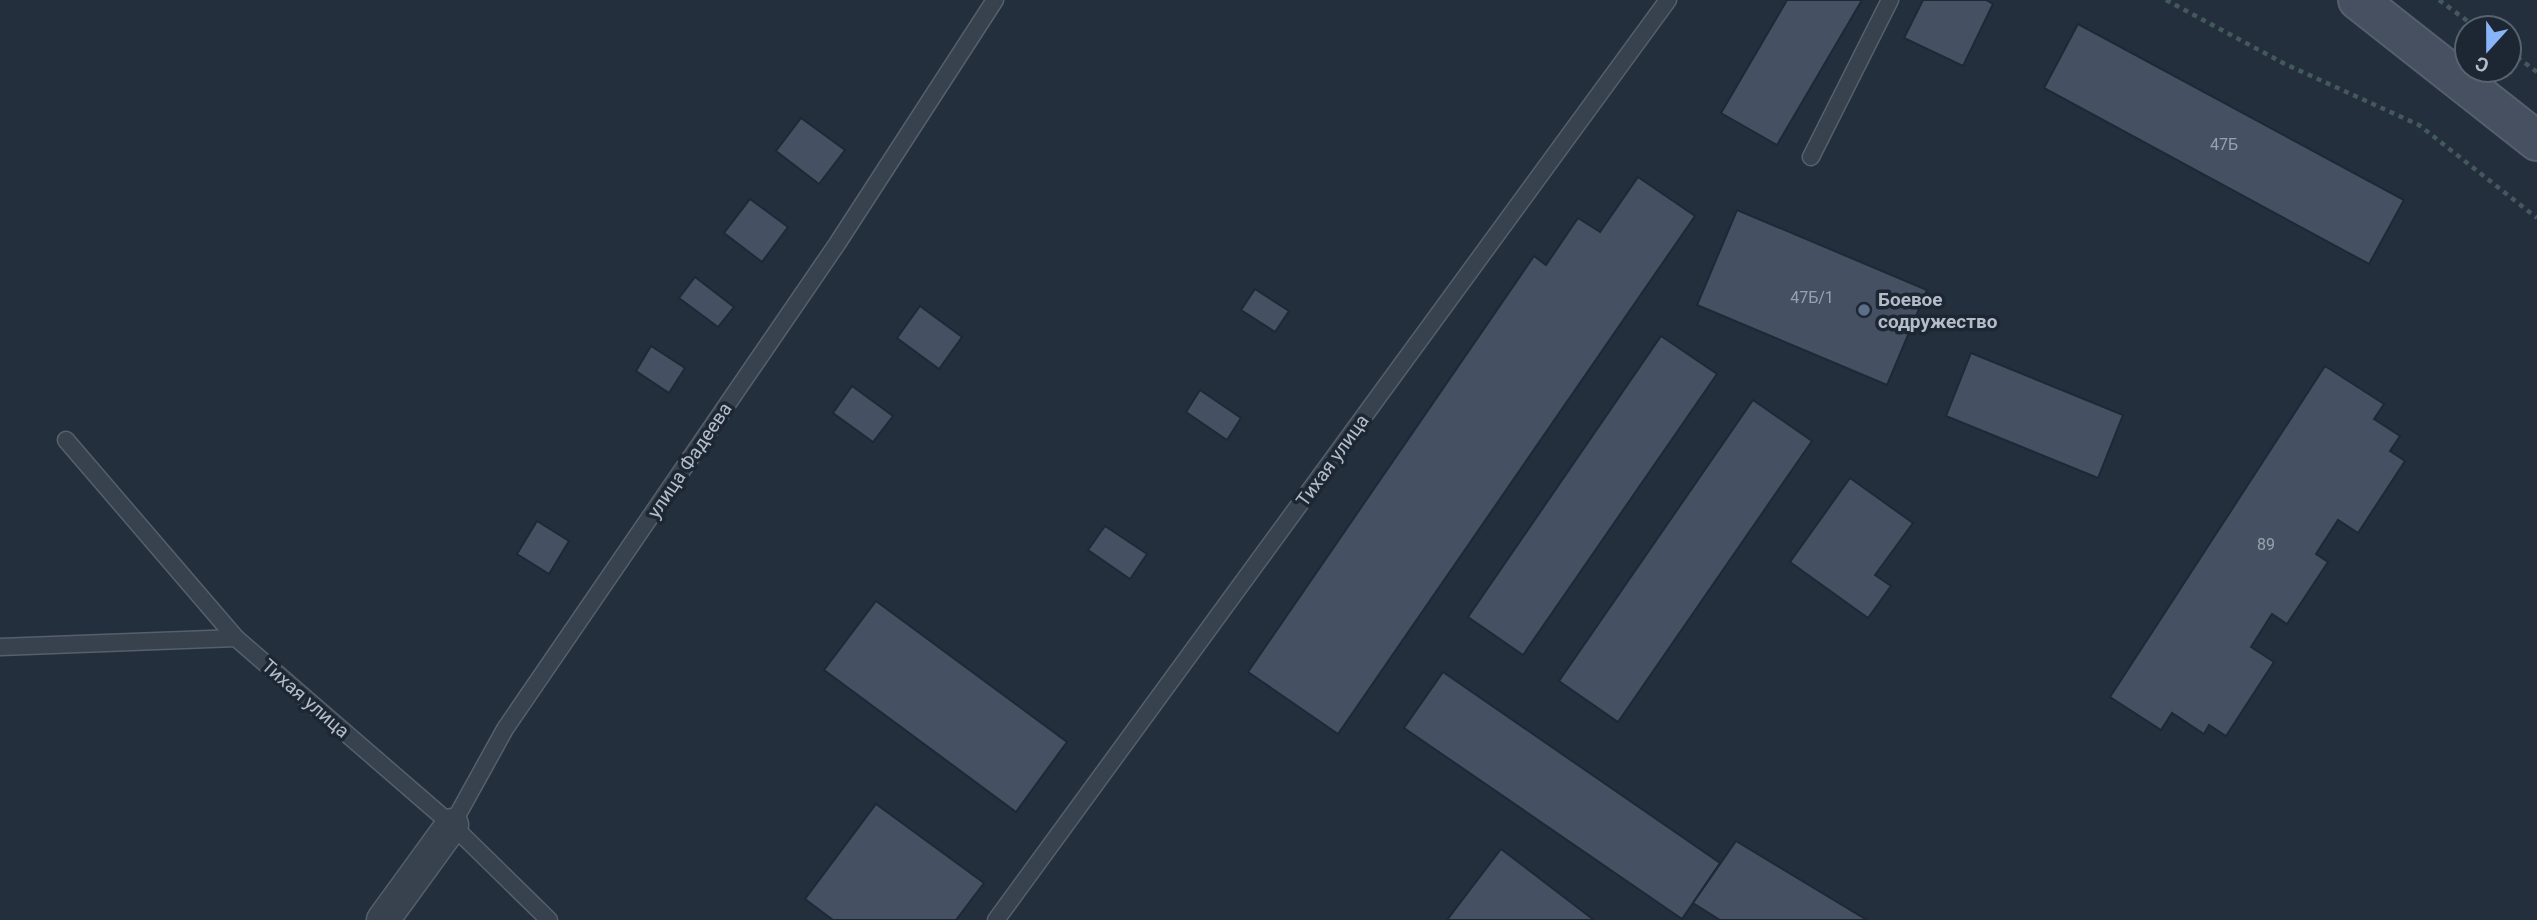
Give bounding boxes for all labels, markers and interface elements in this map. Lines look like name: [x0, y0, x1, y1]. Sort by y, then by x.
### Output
north arrow: [2453, 14, 2523, 84]
text: С: [2472, 51, 2492, 77]
house number: 47Б: [2210, 135, 2238, 154]
house number: 47Б/1: [1790, 288, 1834, 307]
place label: Боевое содружество: [1878, 288, 1998, 333]
marker: Боевое содружество: [1856, 302, 1872, 318]
street label: улица Фадеева: [642, 398, 737, 523]
street label: Тихая улица: [1291, 410, 1374, 511]
house number: 89: [2257, 535, 2275, 554]
street label: Тихая улица: [257, 654, 354, 743]

